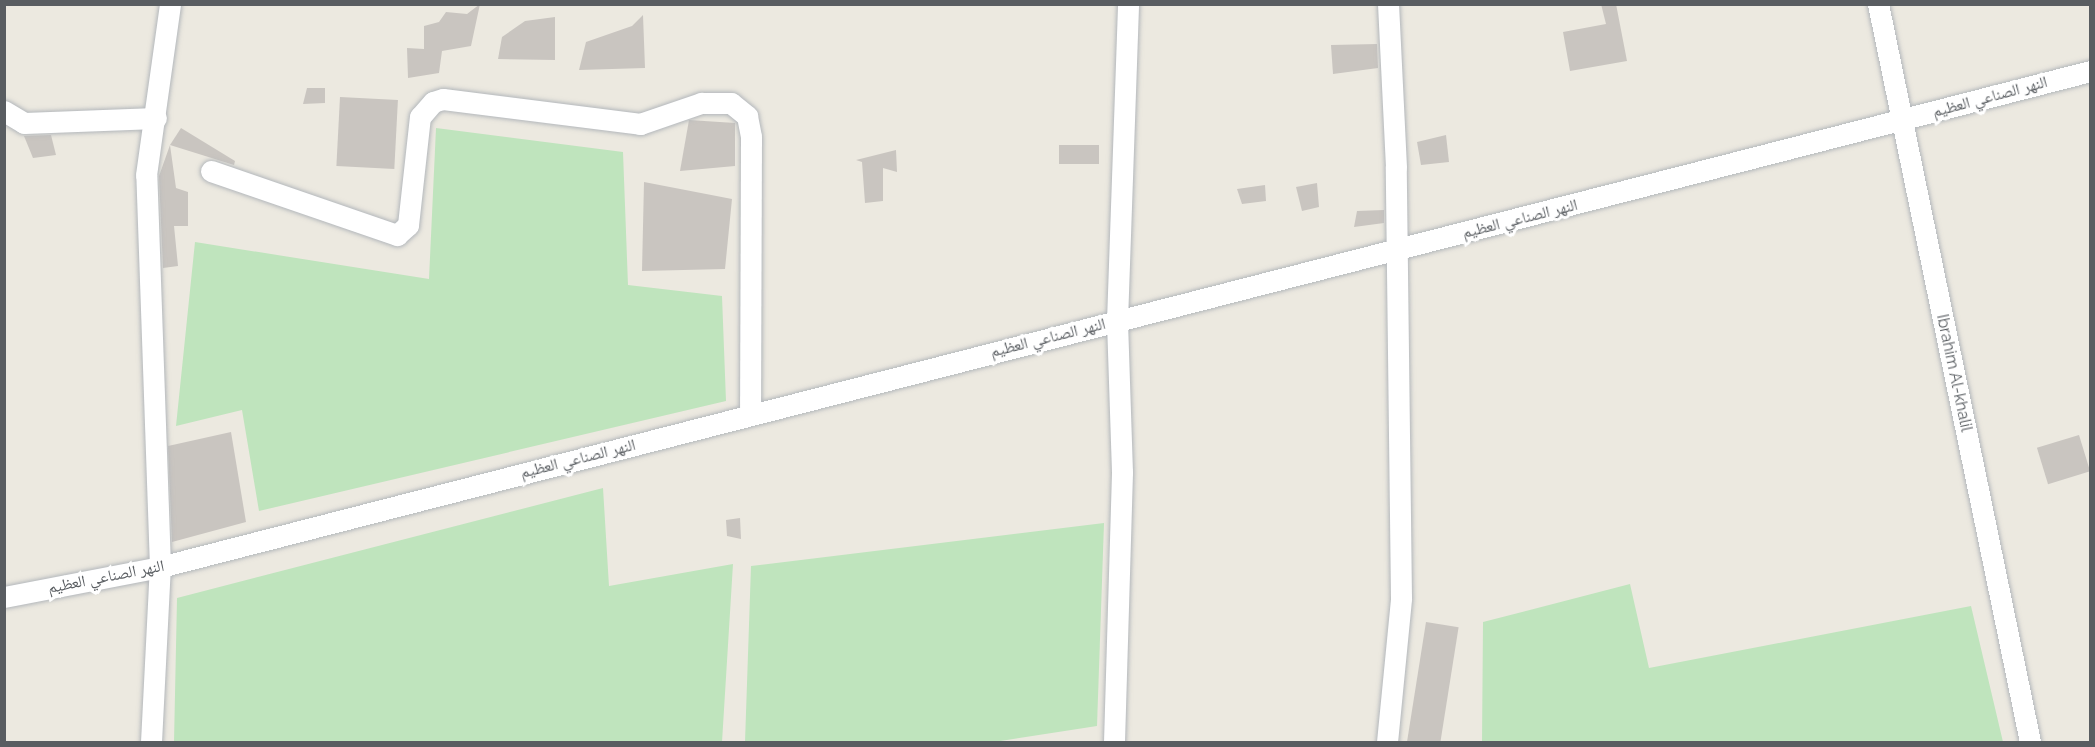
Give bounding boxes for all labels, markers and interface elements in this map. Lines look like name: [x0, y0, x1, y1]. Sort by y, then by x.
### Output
street label: النهر الصناعي العظيم: [1930, 72, 2050, 122]
street label: النهر الصناعي العظيم: [1460, 195, 1580, 243]
street label: Ibrahim Al-khalil: [1932, 312, 1976, 434]
street label: النهر الصناعي العظيم: [988, 314, 1108, 362]
street label: النهر الصناعي العظيم: [518, 435, 638, 483]
street label: النهر الصناعي العظيم: [46, 556, 166, 598]

